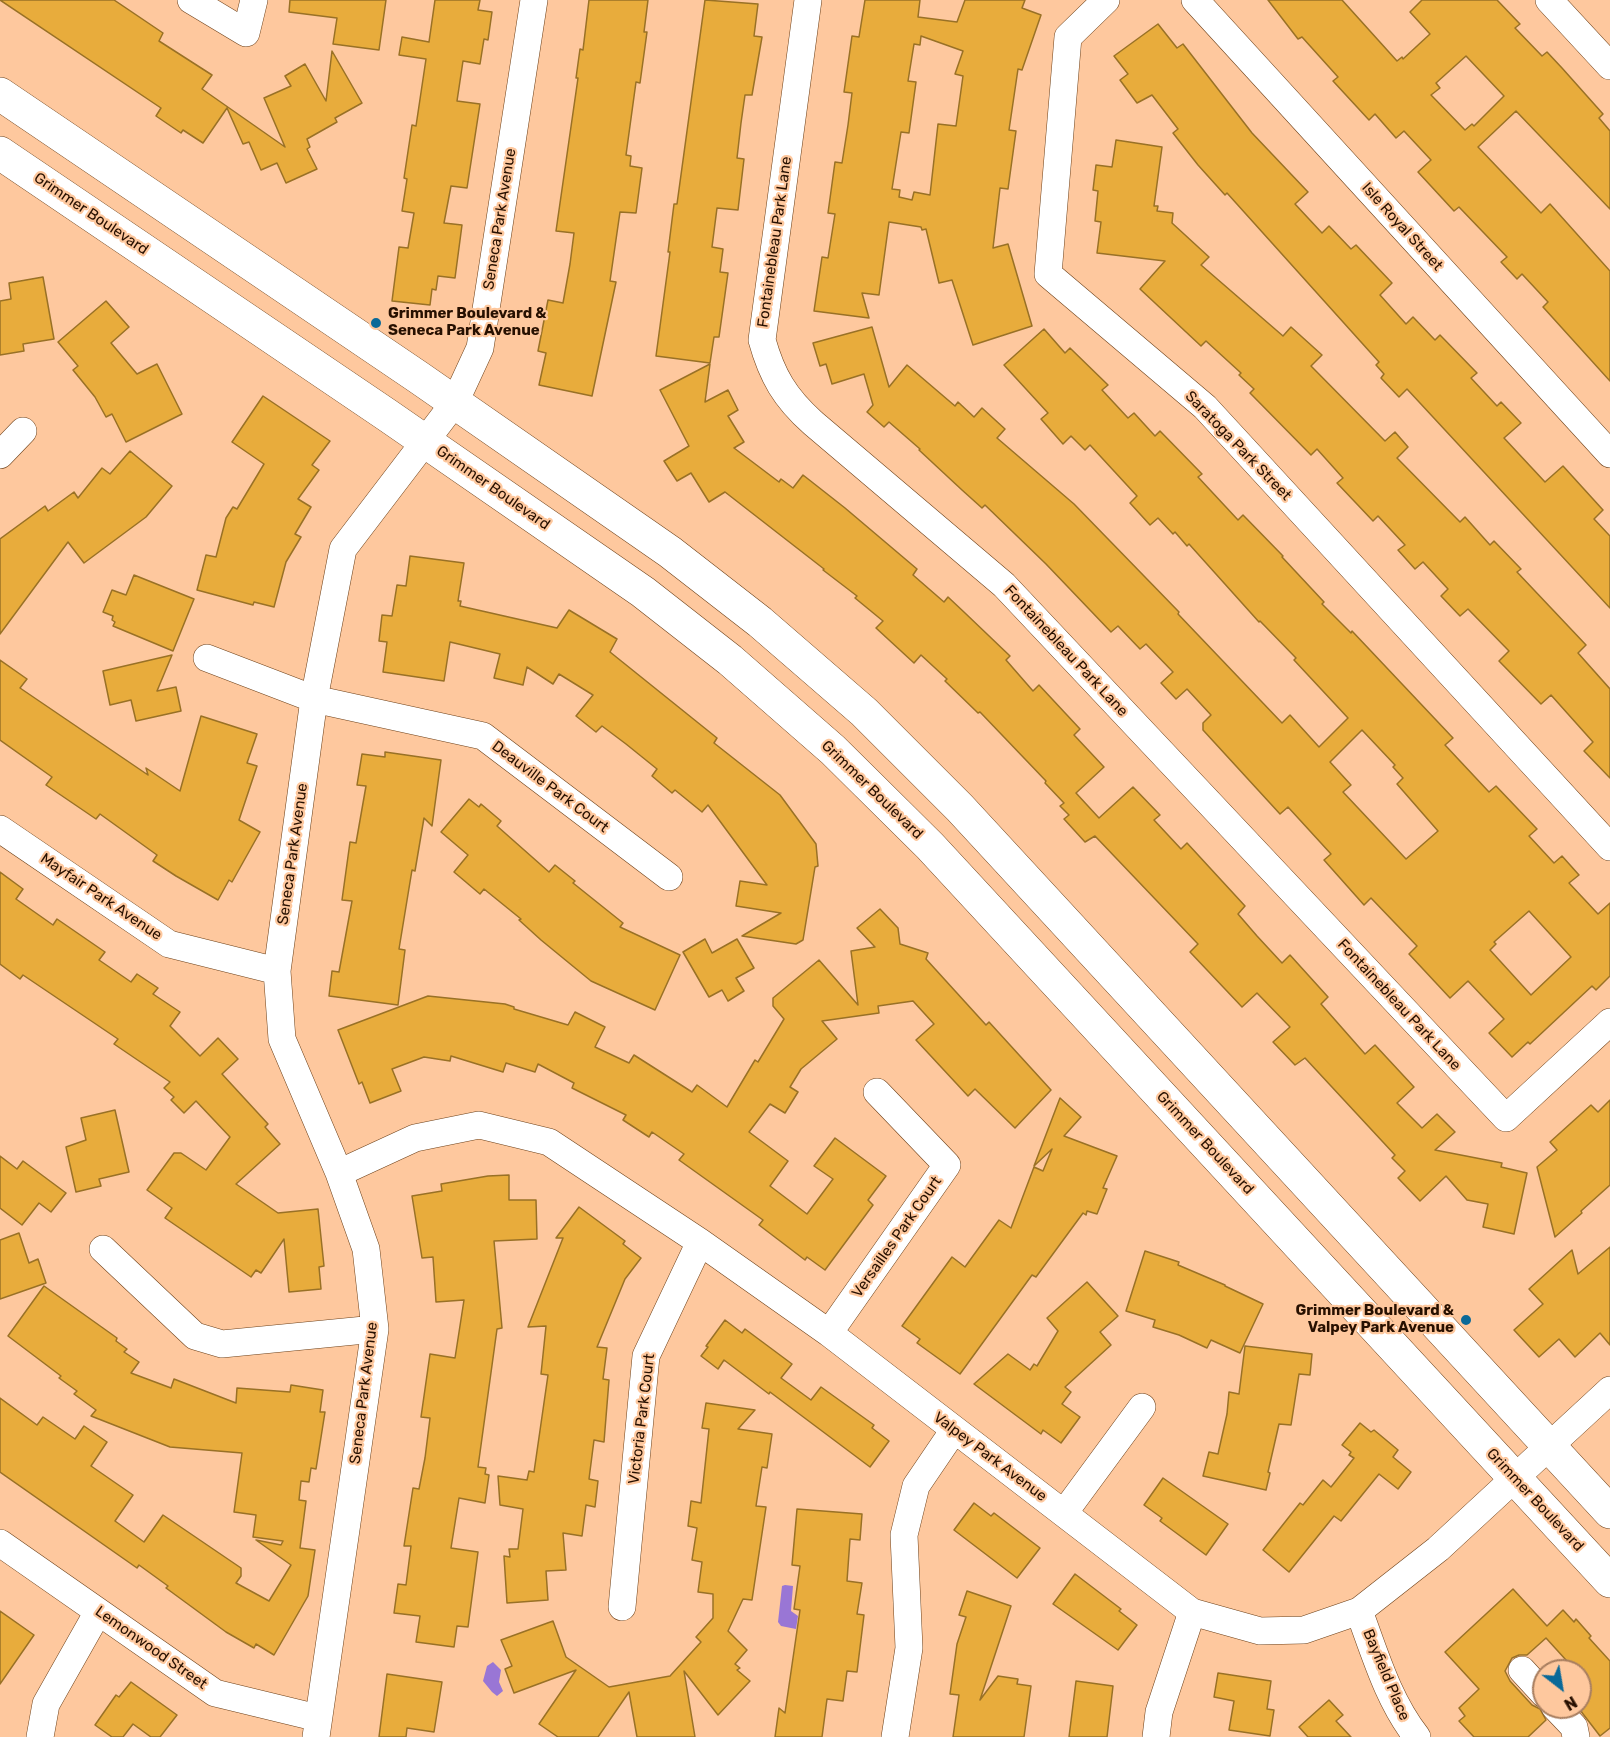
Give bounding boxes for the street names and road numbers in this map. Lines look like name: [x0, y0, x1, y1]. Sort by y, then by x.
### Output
street label: Seneca Park Avenue: [480, 147, 520, 291]
street label: Fontainebleau Park Lane: [754, 155, 796, 329]
street label: Grimmer Boulevard: [30, 169, 152, 259]
street label: Isle Royal Street: [1358, 179, 1446, 275]
street label: Saratoga Park Street: [1181, 388, 1295, 504]
street label: Grimmer Boulevard: [433, 442, 553, 534]
street label: Fontainebleau Park Lane: [1001, 582, 1131, 720]
street label: Deauville Park Court: [488, 737, 612, 837]
street label: Grimmer Boulevard: [817, 737, 927, 843]
street label: Seneca Park Avenue: [274, 782, 312, 926]
street label: Mayfair Park Avenue: [37, 850, 165, 944]
street label: Fontainebleau Park Lane: [1334, 936, 1464, 1074]
street label: Grimmer Boulevard: [1153, 1088, 1257, 1198]
street label: Versailles Park Court: [848, 1173, 946, 1301]
street label: Seneca Park Avenue: [346, 1321, 382, 1465]
street label: Victoria Park Court: [625, 1353, 659, 1485]
street label: Valpey Park Avenue: [930, 1408, 1050, 1506]
street label: Grimmer Boulevard: [1483, 1445, 1587, 1555]
street label: Lemonwood Street: [92, 1603, 210, 1693]
street label: Bayfield Place: [1359, 1627, 1413, 1723]

